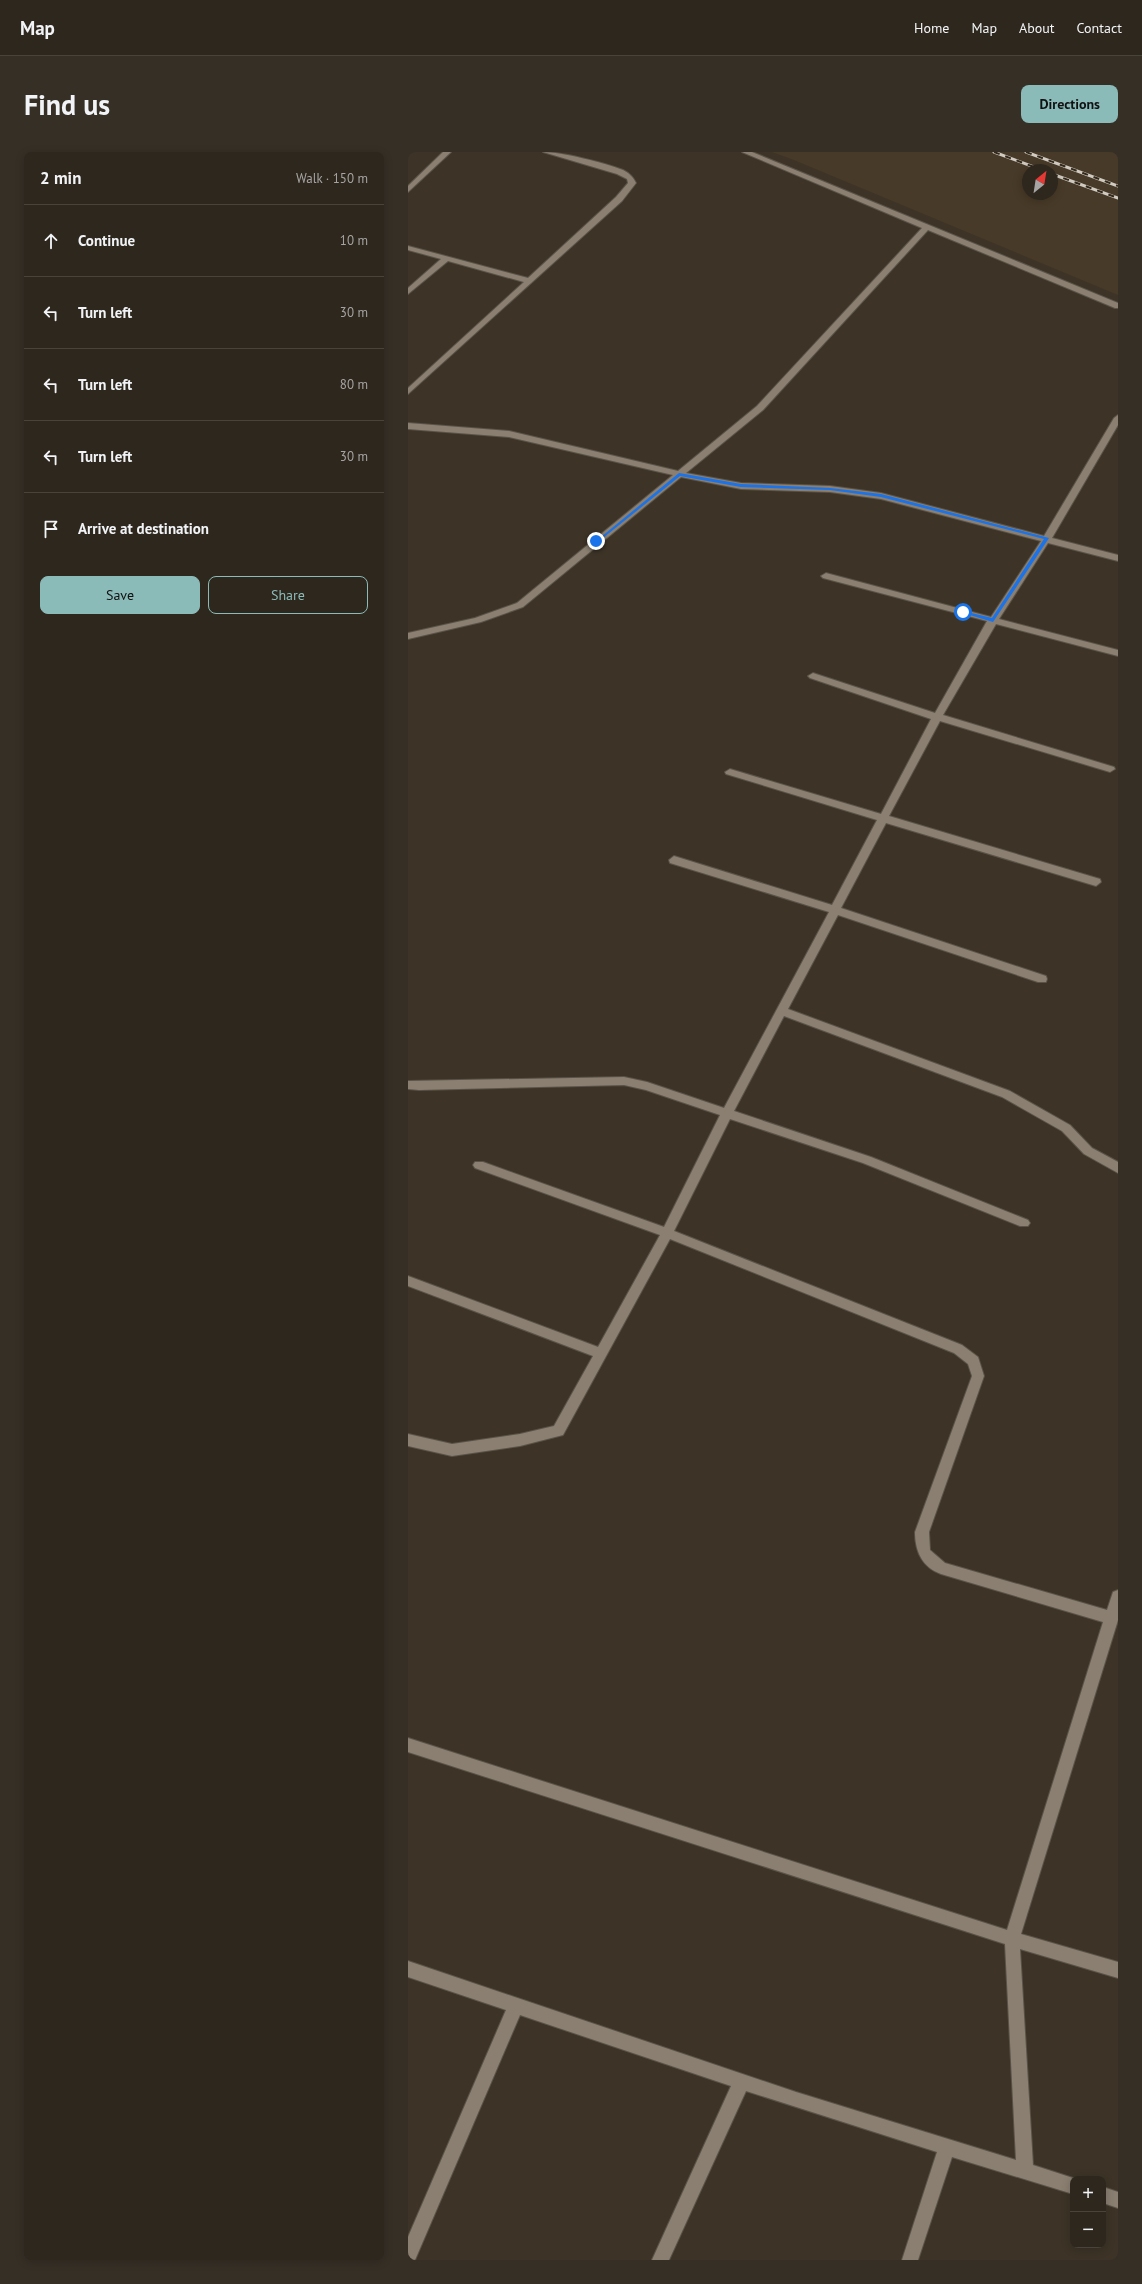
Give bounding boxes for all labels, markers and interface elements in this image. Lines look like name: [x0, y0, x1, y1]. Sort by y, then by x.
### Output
text: Map: [20, 16, 55, 40]
text: Home: [914, 19, 949, 37]
text: Map: [971, 19, 997, 37]
text: About: [1019, 19, 1055, 37]
text: Contact: [1077, 19, 1122, 37]
button: Directions: [1021, 85, 1118, 123]
text: Find us: [24, 86, 110, 123]
north arrow: [1022, 164, 1058, 200]
text: 2 min: [40, 167, 81, 189]
text: Walk · 150 m: [296, 170, 368, 187]
icon: ahead: [40, 230, 62, 252]
text: Continue: [78, 231, 135, 250]
text: 10 m: [340, 232, 368, 249]
icon: left: [40, 302, 62, 324]
text: Turn left: [78, 303, 132, 322]
text: 30 m: [340, 304, 368, 321]
icon: left: [40, 374, 62, 396]
text: Turn left: [78, 375, 132, 394]
text: 80 m: [340, 376, 368, 393]
icon: left: [40, 446, 62, 468]
text: Turn left: [78, 447, 132, 466]
text: 30 m: [340, 448, 368, 465]
icon: arrive: [40, 518, 62, 540]
text: Arrive at destination: [78, 519, 209, 538]
route end: [587, 532, 605, 550]
button: Save: [40, 576, 200, 614]
button: Share: [208, 576, 368, 614]
route start: [954, 603, 972, 621]
map controls: [1070, 2176, 1106, 2248]
button: +: [1070, 2176, 1106, 2212]
button: −: [1070, 2212, 1106, 2248]

